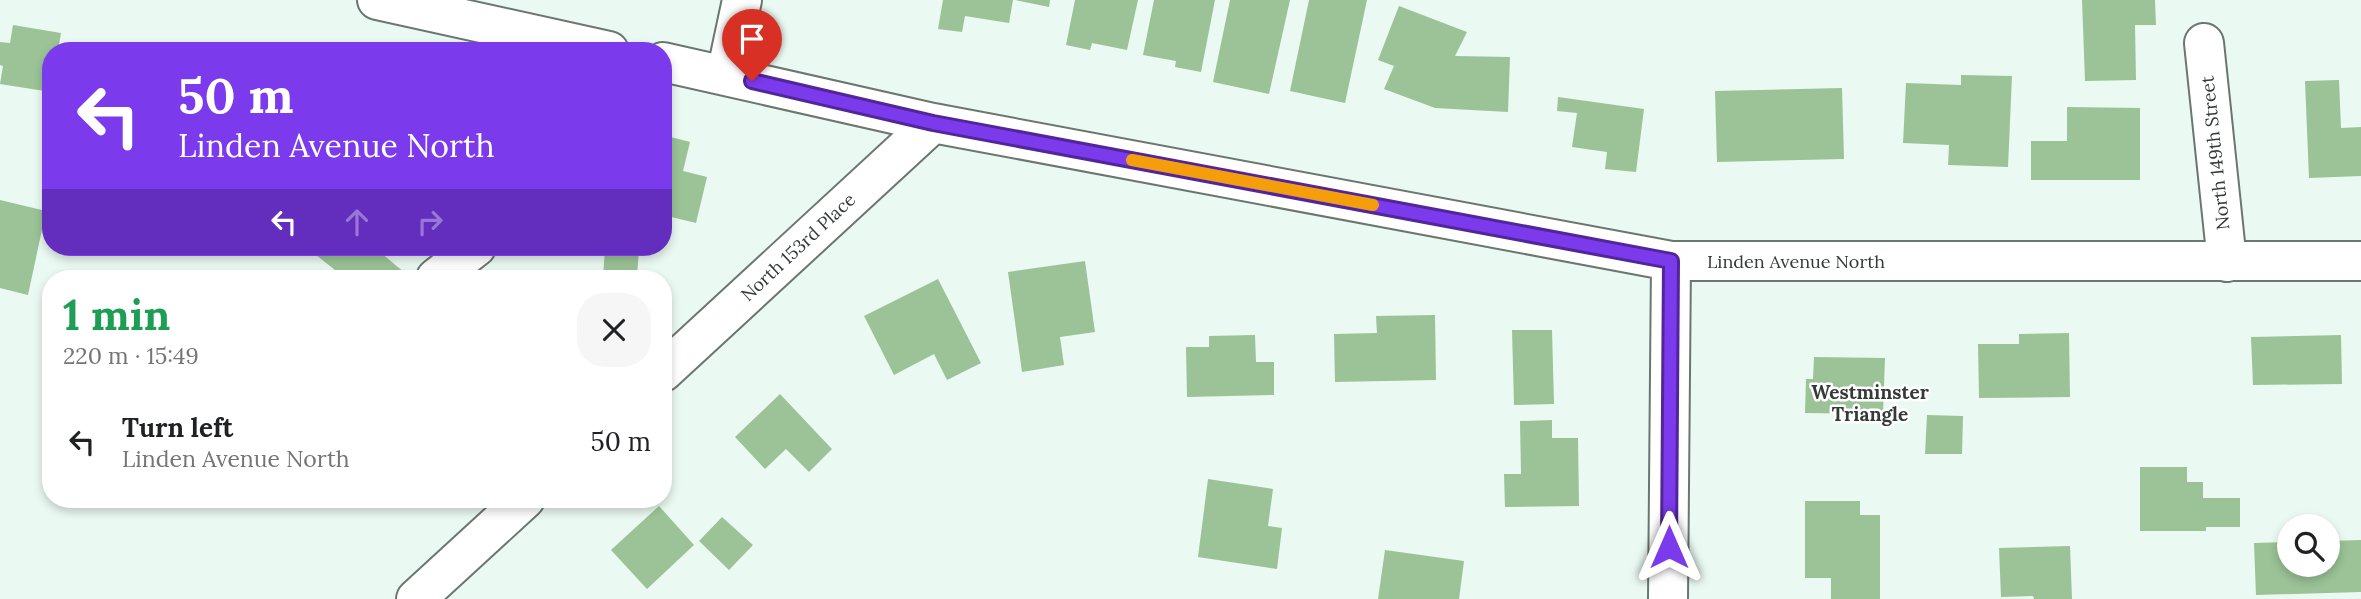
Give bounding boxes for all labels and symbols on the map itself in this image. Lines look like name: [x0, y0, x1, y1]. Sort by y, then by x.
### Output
pin: [722, 9, 782, 81]
street label: North 149th Street: [2195, 75, 2235, 231]
street label: North 153rd Place: [736, 188, 860, 306]
street label: Linden Avenue North: [1707, 250, 1885, 273]
district label: Westminster Triangle: [1811, 380, 1929, 426]
position arrow: [1632, 510, 1706, 584]

